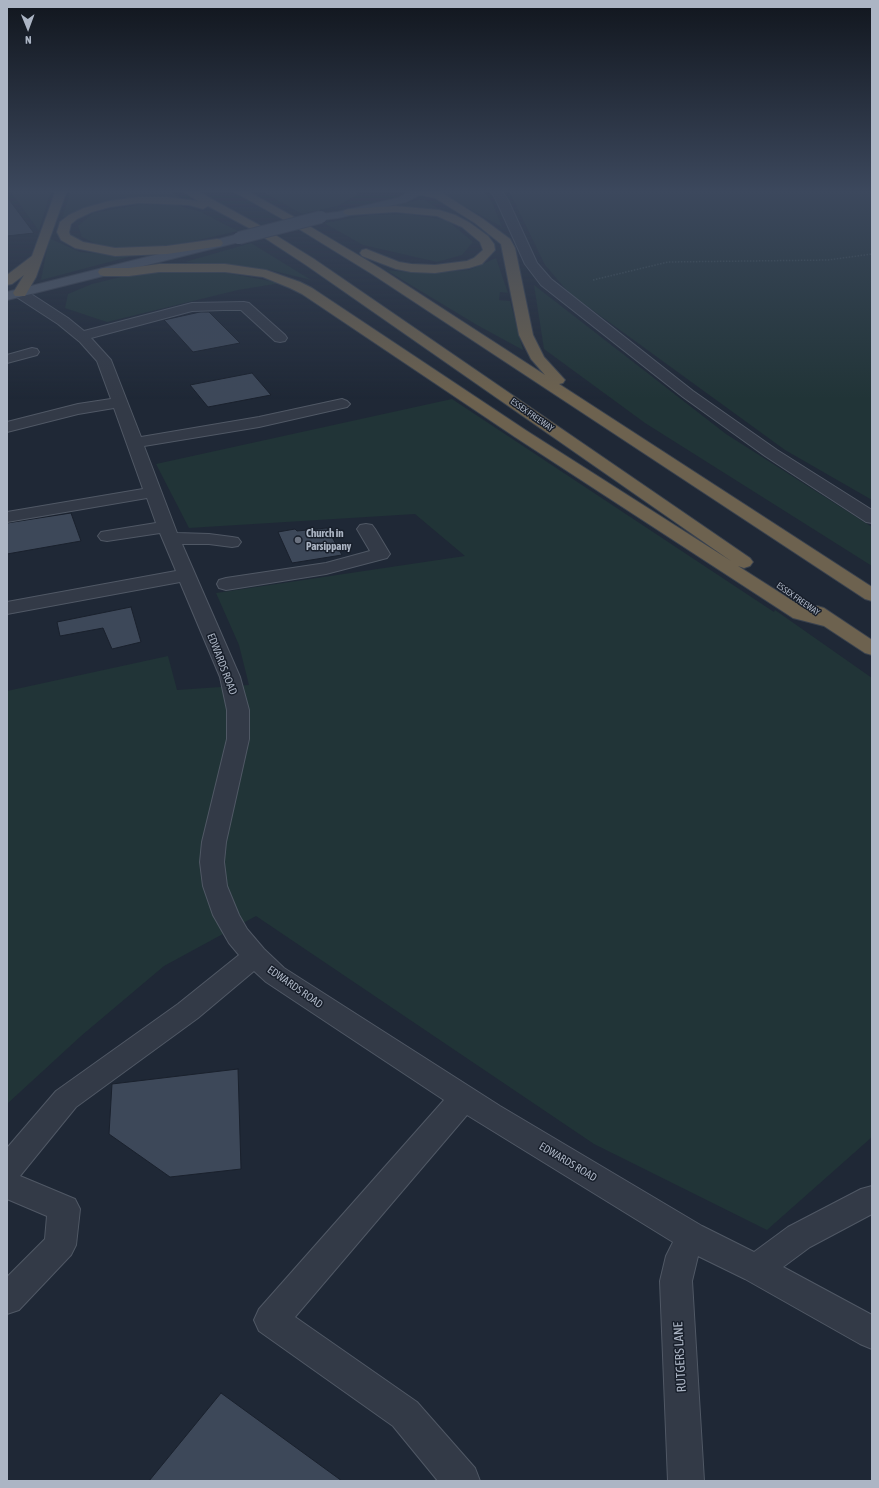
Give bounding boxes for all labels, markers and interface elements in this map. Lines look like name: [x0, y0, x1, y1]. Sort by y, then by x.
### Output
north arrow: [8, 8, 48, 48]
text: N: [25, 34, 32, 46]
street label: ESSEX FREEWAY: [508, 396, 556, 434]
place label: Church in Parsippany: [306, 527, 351, 553]
marker: Church in Parsippany: [293, 535, 303, 545]
street label: ESSEX FREEWAY: [774, 580, 822, 618]
street label: EDWARDS ROAD: [204, 631, 240, 697]
street label: EDWARDS ROAD: [265, 963, 325, 1011]
street label: EDWARDS ROAD: [537, 1140, 599, 1184]
street label: RUTGERS LANE: [670, 1321, 690, 1393]

